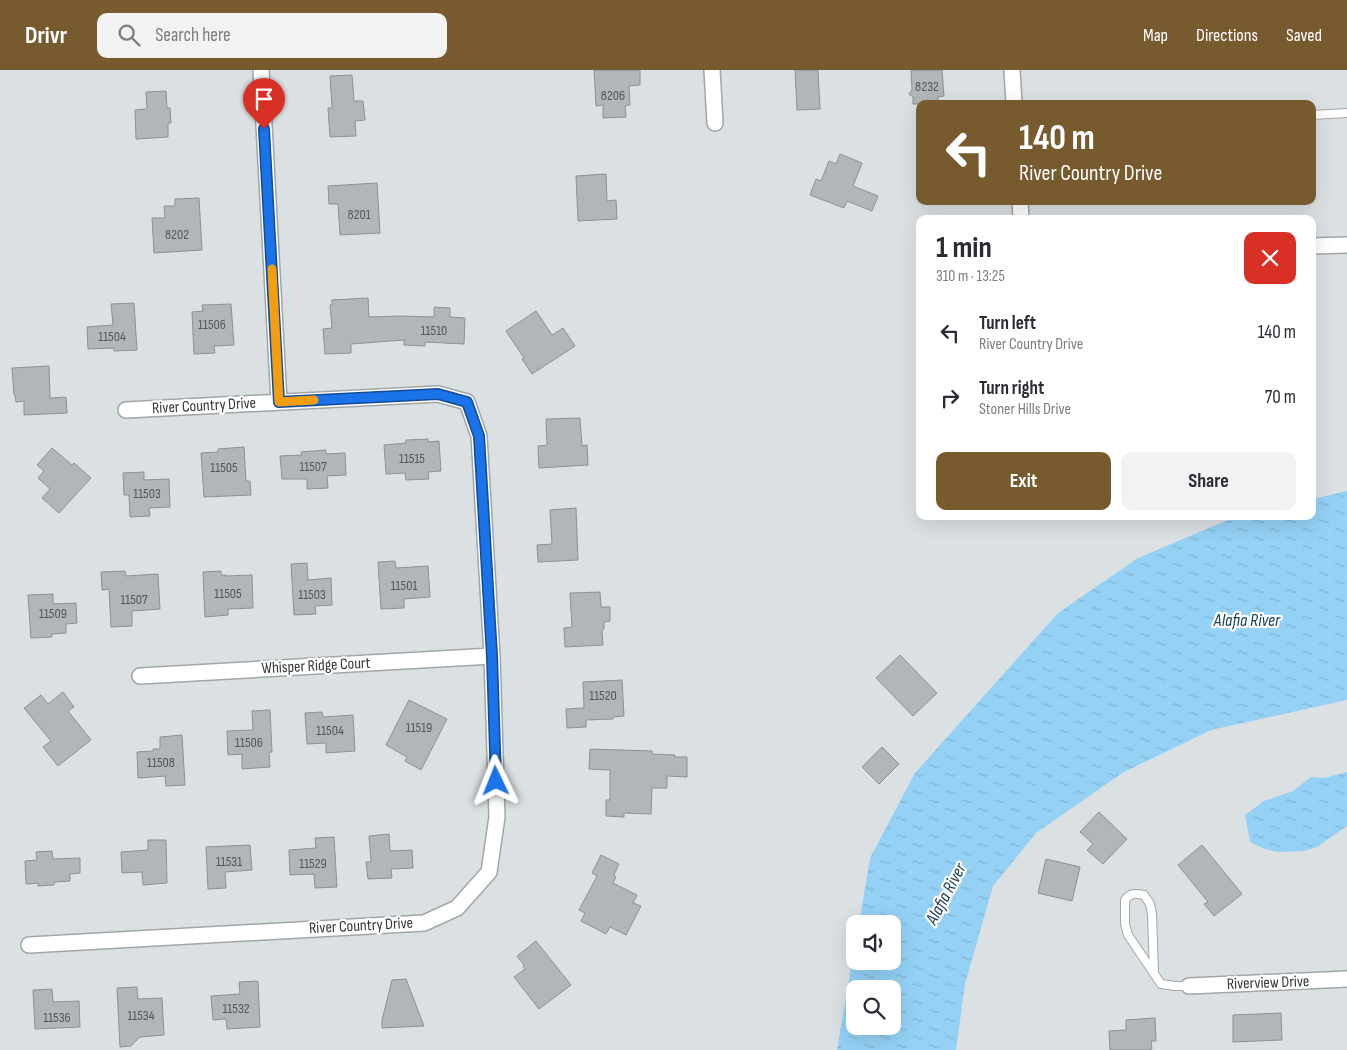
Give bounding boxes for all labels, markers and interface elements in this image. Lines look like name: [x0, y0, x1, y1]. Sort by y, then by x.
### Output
search box: [97, 13, 447, 58]
text: Drivr: [25, 21, 67, 50]
icon: search: [115, 21, 143, 49]
text: Search here: [155, 24, 231, 47]
text: Map: [1143, 25, 1168, 46]
text: Directions: [1196, 25, 1258, 46]
text: Saved: [1286, 25, 1322, 46]
pin: [243, 78, 285, 129]
house number: 8232: [915, 78, 939, 95]
icon: arrive: [250, 85, 278, 113]
house number: 8206: [601, 87, 625, 104]
text: 140 m: [1019, 117, 1095, 160]
icon: left: [936, 120, 1001, 185]
text: River Country Drive: [1019, 160, 1162, 187]
house number: 8201: [347, 206, 371, 223]
house number: 8202: [165, 226, 189, 243]
text: 1 min: [936, 230, 992, 266]
button: close: [1244, 232, 1296, 284]
text: 310 m · 13:25: [936, 267, 1005, 286]
text: Turn left: [979, 312, 1036, 335]
house number: 11506: [198, 316, 226, 333]
icon: left: [936, 319, 964, 347]
text: 140 m: [1258, 321, 1296, 344]
house number: 11510: [421, 322, 447, 339]
house number: 11504: [98, 328, 126, 345]
text: River Country Drive: [979, 335, 1083, 354]
text: Turn right: [979, 377, 1044, 400]
icon: right: [936, 384, 964, 412]
text: 70 m: [1265, 386, 1296, 409]
street label: River Country Drive: [151, 394, 257, 418]
text: Stoner Hills Drive: [979, 400, 1071, 419]
house number: 11515: [399, 450, 425, 467]
button: Exit: [936, 452, 1111, 510]
button: Share: [1121, 452, 1296, 510]
house number: 11507: [299, 458, 327, 475]
house number: 11505: [210, 459, 238, 476]
house number: 11503: [133, 485, 161, 502]
house number: 11501: [391, 577, 417, 594]
house number: 11505: [214, 585, 242, 602]
house number: 11503: [298, 586, 326, 603]
house number: 11507: [120, 591, 148, 608]
house number: 11509: [39, 605, 67, 622]
water label: Alafia River: [1213, 610, 1281, 631]
street label: Whisper Ridge Court: [261, 654, 371, 678]
house number: 11520: [589, 687, 617, 704]
house number: 11519: [406, 719, 432, 736]
house number: 11504: [316, 722, 344, 739]
house number: 11506: [235, 734, 263, 751]
house number: 11508: [147, 754, 175, 771]
position arrow: [469, 754, 521, 806]
house number: 11531: [216, 853, 242, 870]
house number: 11529: [299, 855, 327, 872]
water label: Alafia River: [921, 859, 971, 929]
street label: River Country Drive: [308, 914, 414, 938]
map controls: [846, 915, 901, 1035]
button: sound: [846, 915, 901, 970]
street label: Riverview Drive: [1226, 972, 1310, 994]
button: search: [846, 980, 901, 1035]
house number: 11532: [222, 1000, 250, 1017]
house number: 11534: [127, 1007, 155, 1024]
house number: 11536: [43, 1009, 71, 1026]

